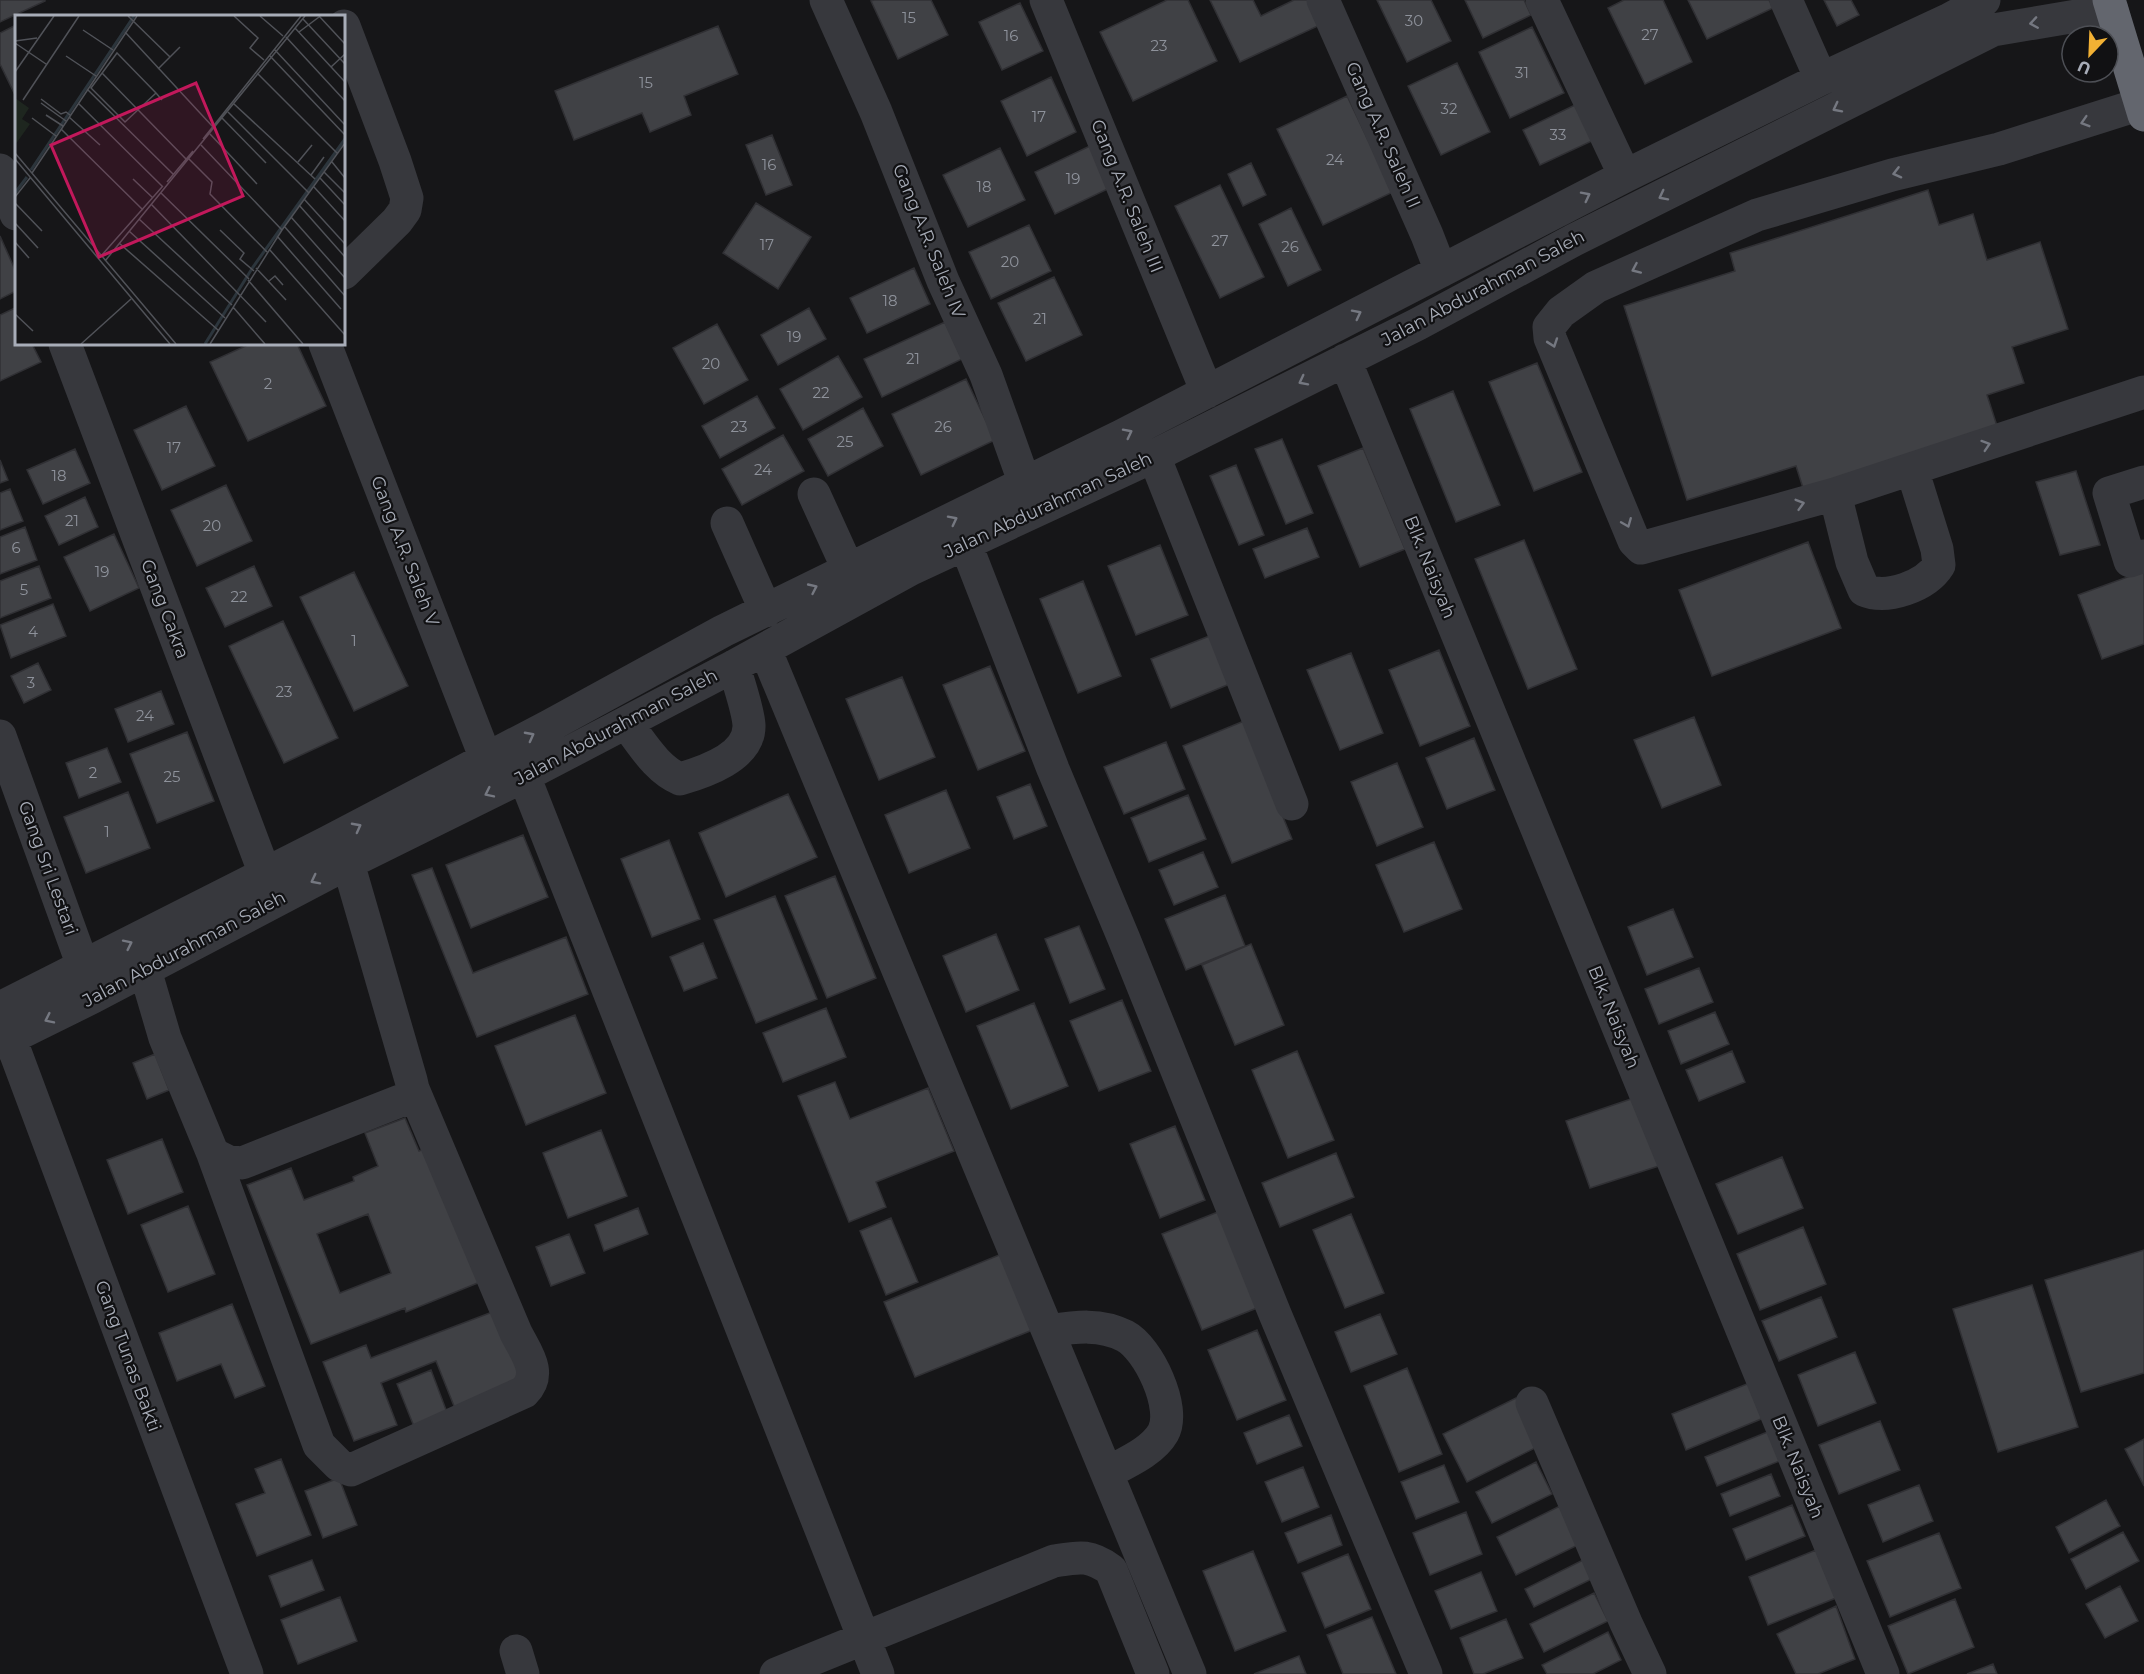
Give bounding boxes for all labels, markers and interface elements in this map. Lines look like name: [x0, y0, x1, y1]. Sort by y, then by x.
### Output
house number: 15: [902, 8, 916, 27]
house number: 30: [1405, 11, 1423, 30]
inset map: [15, 15, 345, 345]
one-way arrow: [2029, 16, 2039, 29]
north arrow: [2060, 24, 2120, 84]
house number: 27: [1641, 25, 1659, 44]
house number: 16: [1004, 26, 1018, 45]
house number: 23: [1151, 36, 1167, 55]
text: U: [2075, 56, 2094, 79]
street label: Gang A.R. Saleh II: [1341, 58, 1425, 212]
house number: 31: [1515, 63, 1529, 82]
house number: 15: [639, 73, 653, 92]
house number: 32: [1441, 99, 1457, 118]
one-way arrow: [1833, 101, 1843, 112]
house number: 17: [1032, 107, 1046, 126]
one-way arrow: [2080, 115, 2091, 127]
street label: Gang A.R. Saleh III: [1086, 116, 1168, 276]
house number: 33: [1550, 125, 1566, 144]
house number: 24: [1326, 150, 1344, 169]
house number: 16: [762, 155, 776, 174]
street label: Gang A.R. Saleh IV: [888, 161, 970, 322]
one-way arrow: [1892, 166, 1902, 179]
house number: 19: [1066, 169, 1080, 188]
house number: 18: [977, 177, 992, 196]
one-way arrow: [1659, 189, 1669, 200]
one-way arrow: [1580, 192, 1591, 203]
street label: Jalan Abdurahman Saleh: [1377, 225, 1588, 351]
house number: 27: [1211, 231, 1229, 250]
house number: 17: [760, 235, 774, 254]
house number: 26: [1281, 237, 1299, 256]
house number: 20: [1001, 252, 1019, 271]
one-way arrow: [1631, 262, 1642, 274]
house number: 18: [883, 291, 898, 310]
house number: 21: [1033, 309, 1047, 328]
one-way arrow: [1351, 310, 1361, 321]
house number: 19: [787, 327, 801, 346]
one-way arrow: [1546, 337, 1558, 347]
house number: 21: [906, 349, 920, 368]
house number: 20: [702, 354, 720, 373]
house number: 2: [264, 374, 272, 393]
one-way arrow: [1298, 374, 1309, 385]
house number: 22: [812, 383, 830, 402]
house number: 23: [731, 417, 747, 436]
house number: 26: [934, 417, 952, 436]
one-way arrow: [1122, 429, 1132, 440]
house number: 25: [836, 432, 854, 451]
house number: 17: [167, 438, 181, 457]
one-way arrow: [1980, 439, 1991, 452]
street label: Jalan Abdurahman Saleh: [940, 447, 1155, 563]
house number: 24: [754, 460, 772, 479]
house number: 18: [52, 466, 67, 485]
street label: Gang A.R. Saleh V: [366, 473, 444, 630]
one-way arrow: [1794, 499, 1805, 511]
house number: 21: [65, 511, 79, 530]
street label: Blk. Naisyah: [1399, 512, 1461, 622]
one-way arrow: [947, 515, 958, 527]
house number: 20: [203, 516, 221, 535]
one-way arrow: [1620, 517, 1632, 528]
house number: 6: [11, 538, 21, 557]
street label: Gang Cakra: [136, 556, 194, 662]
house number: 19: [95, 562, 109, 581]
house number: 5: [20, 580, 28, 599]
one-way arrow: [807, 583, 818, 595]
house number: 22: [230, 587, 248, 606]
house number: 4: [28, 622, 38, 641]
house number: 1: [351, 631, 357, 650]
street label: Jalan Abdurahman Saleh: [510, 664, 721, 790]
house number: 3: [27, 673, 35, 692]
house number: 23: [276, 682, 292, 701]
house number: 24: [136, 706, 154, 725]
one-way arrow: [524, 732, 534, 743]
house number: 2: [89, 763, 97, 782]
house number: 25: [163, 767, 181, 786]
one-way arrow: [485, 786, 496, 797]
street label: Gang Sri Lestari: [14, 798, 82, 938]
house number: 1: [104, 822, 110, 841]
one-way arrow: [351, 823, 362, 834]
one-way arrow: [311, 873, 321, 884]
street label: Jalan Abdurahman Saleh: [78, 886, 289, 1012]
one-way arrow: [121, 940, 132, 952]
street label: Blk. Naisyah: [1583, 962, 1645, 1072]
one-way arrow: [44, 1011, 55, 1023]
street label: Gang Tunas Bakti: [90, 1277, 166, 1435]
street label: Blk. Naisyah: [1767, 1412, 1829, 1522]

